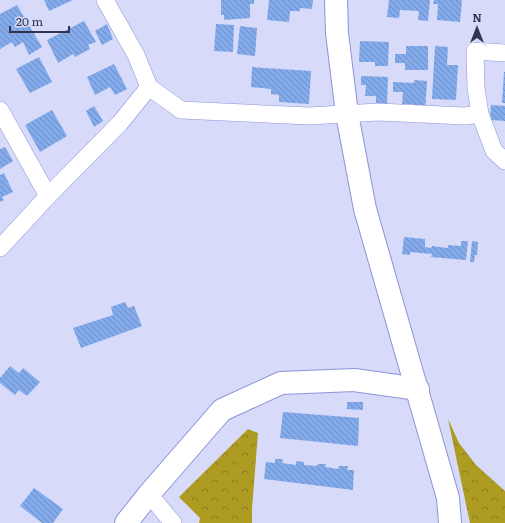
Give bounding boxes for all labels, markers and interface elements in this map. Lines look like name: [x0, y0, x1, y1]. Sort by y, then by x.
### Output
scale bar: [10, 8, 69, 34]
north arrow: [457, 8, 497, 48]
text: N: [472, 9, 482, 25]
text: 20 m: [16, 12, 43, 30]

